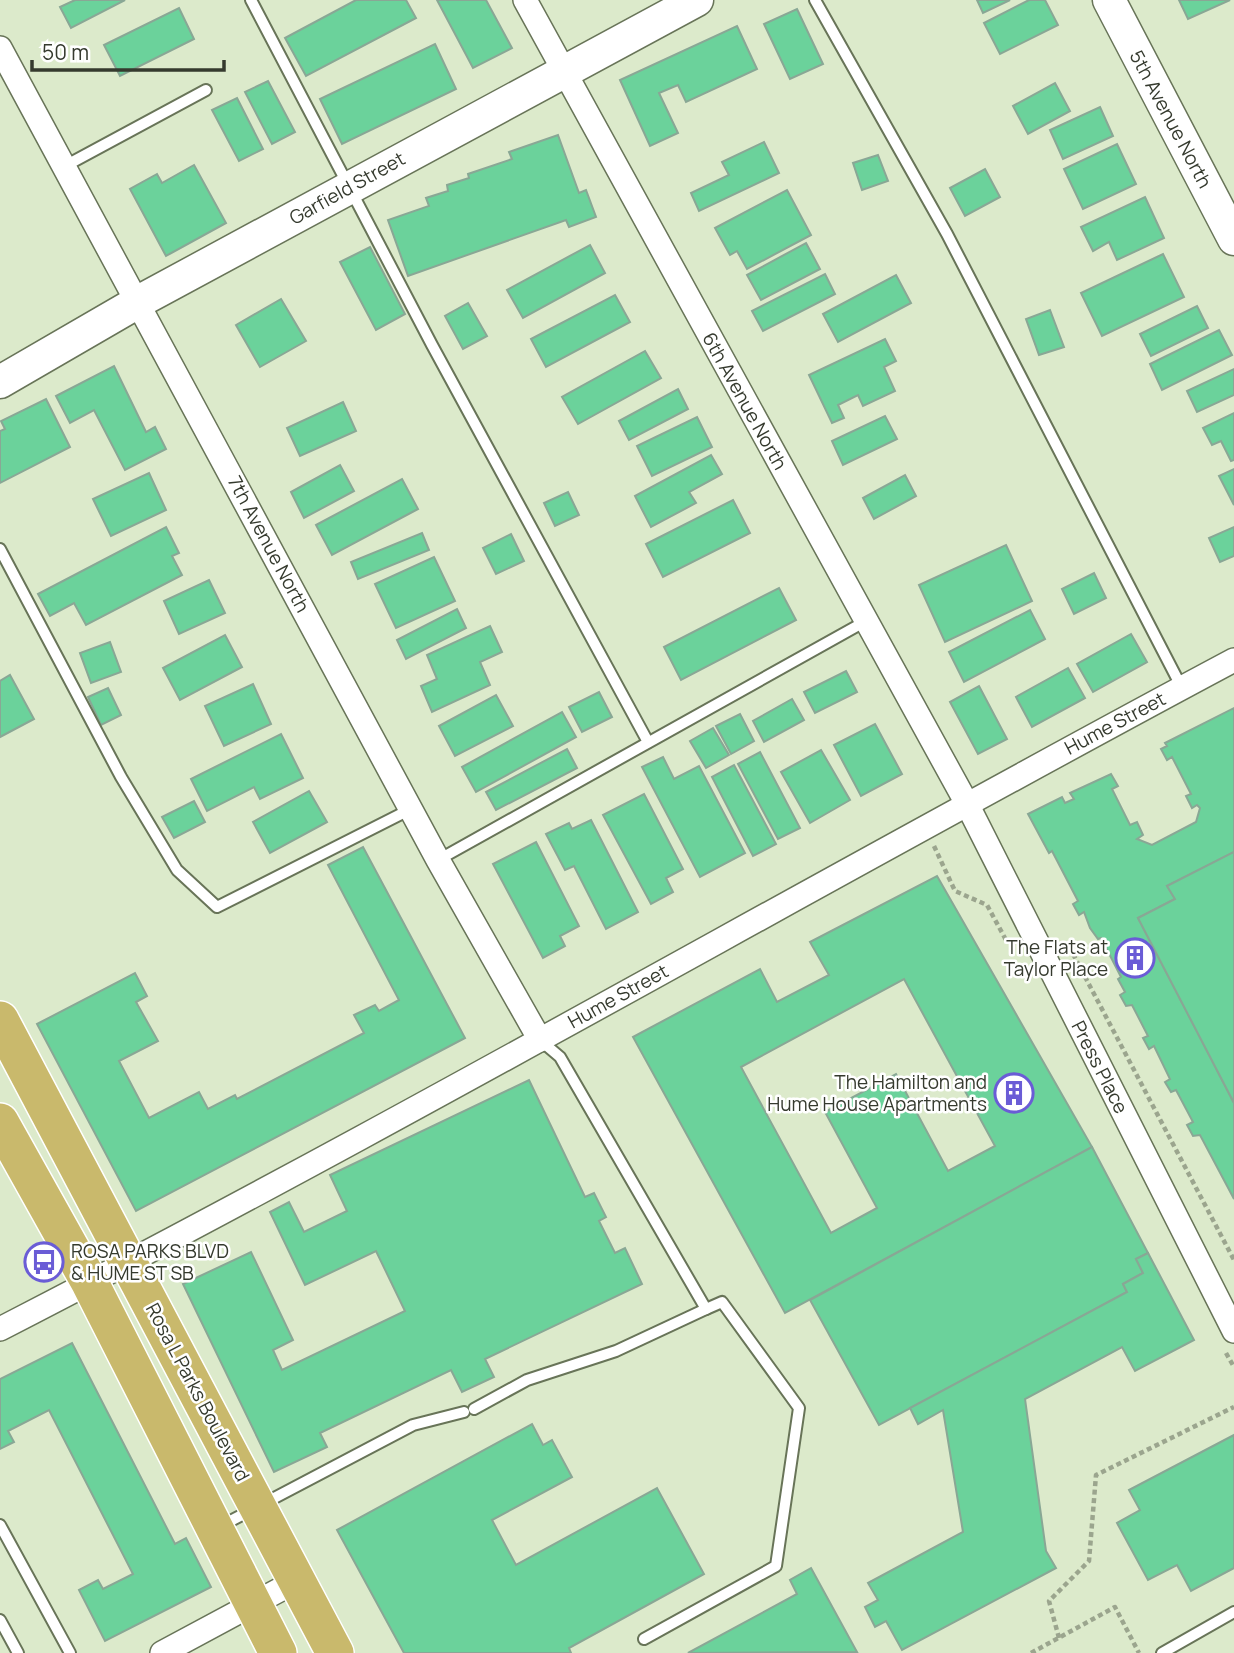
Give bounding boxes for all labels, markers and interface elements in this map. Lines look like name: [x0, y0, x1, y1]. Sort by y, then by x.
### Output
scale bar: [32, 28, 224, 72]
text: 50 m: [42, 38, 89, 66]
street label: 5th Avenue North: [1124, 46, 1218, 192]
street label: Garfield Street: [284, 145, 410, 231]
street label: 6th Avenue North: [696, 328, 794, 474]
street label: 7th Avenue North: [222, 471, 316, 617]
street label: Hume Street: [1060, 685, 1170, 761]
place label: The Flats at Taylor Place: [1004, 934, 1108, 982]
building icon: The Flats at Taylor Place: [1114, 937, 1156, 979]
street label: Hume Street: [563, 958, 673, 1034]
street label: Press Place: [1066, 1016, 1134, 1118]
place label: The Hamilton and Hume House Apartments: [767, 1069, 987, 1117]
building icon: The Hamilton and Hume House Apartments: [993, 1072, 1035, 1114]
place label: ROSA PARKS BLVD & HUME ST SB: [71, 1238, 229, 1286]
bus stop icon: ROSA PARKS BLVD & HUME ST SB: [23, 1241, 65, 1283]
street label: Rosa L Parks Boulevard: [140, 1298, 256, 1486]

